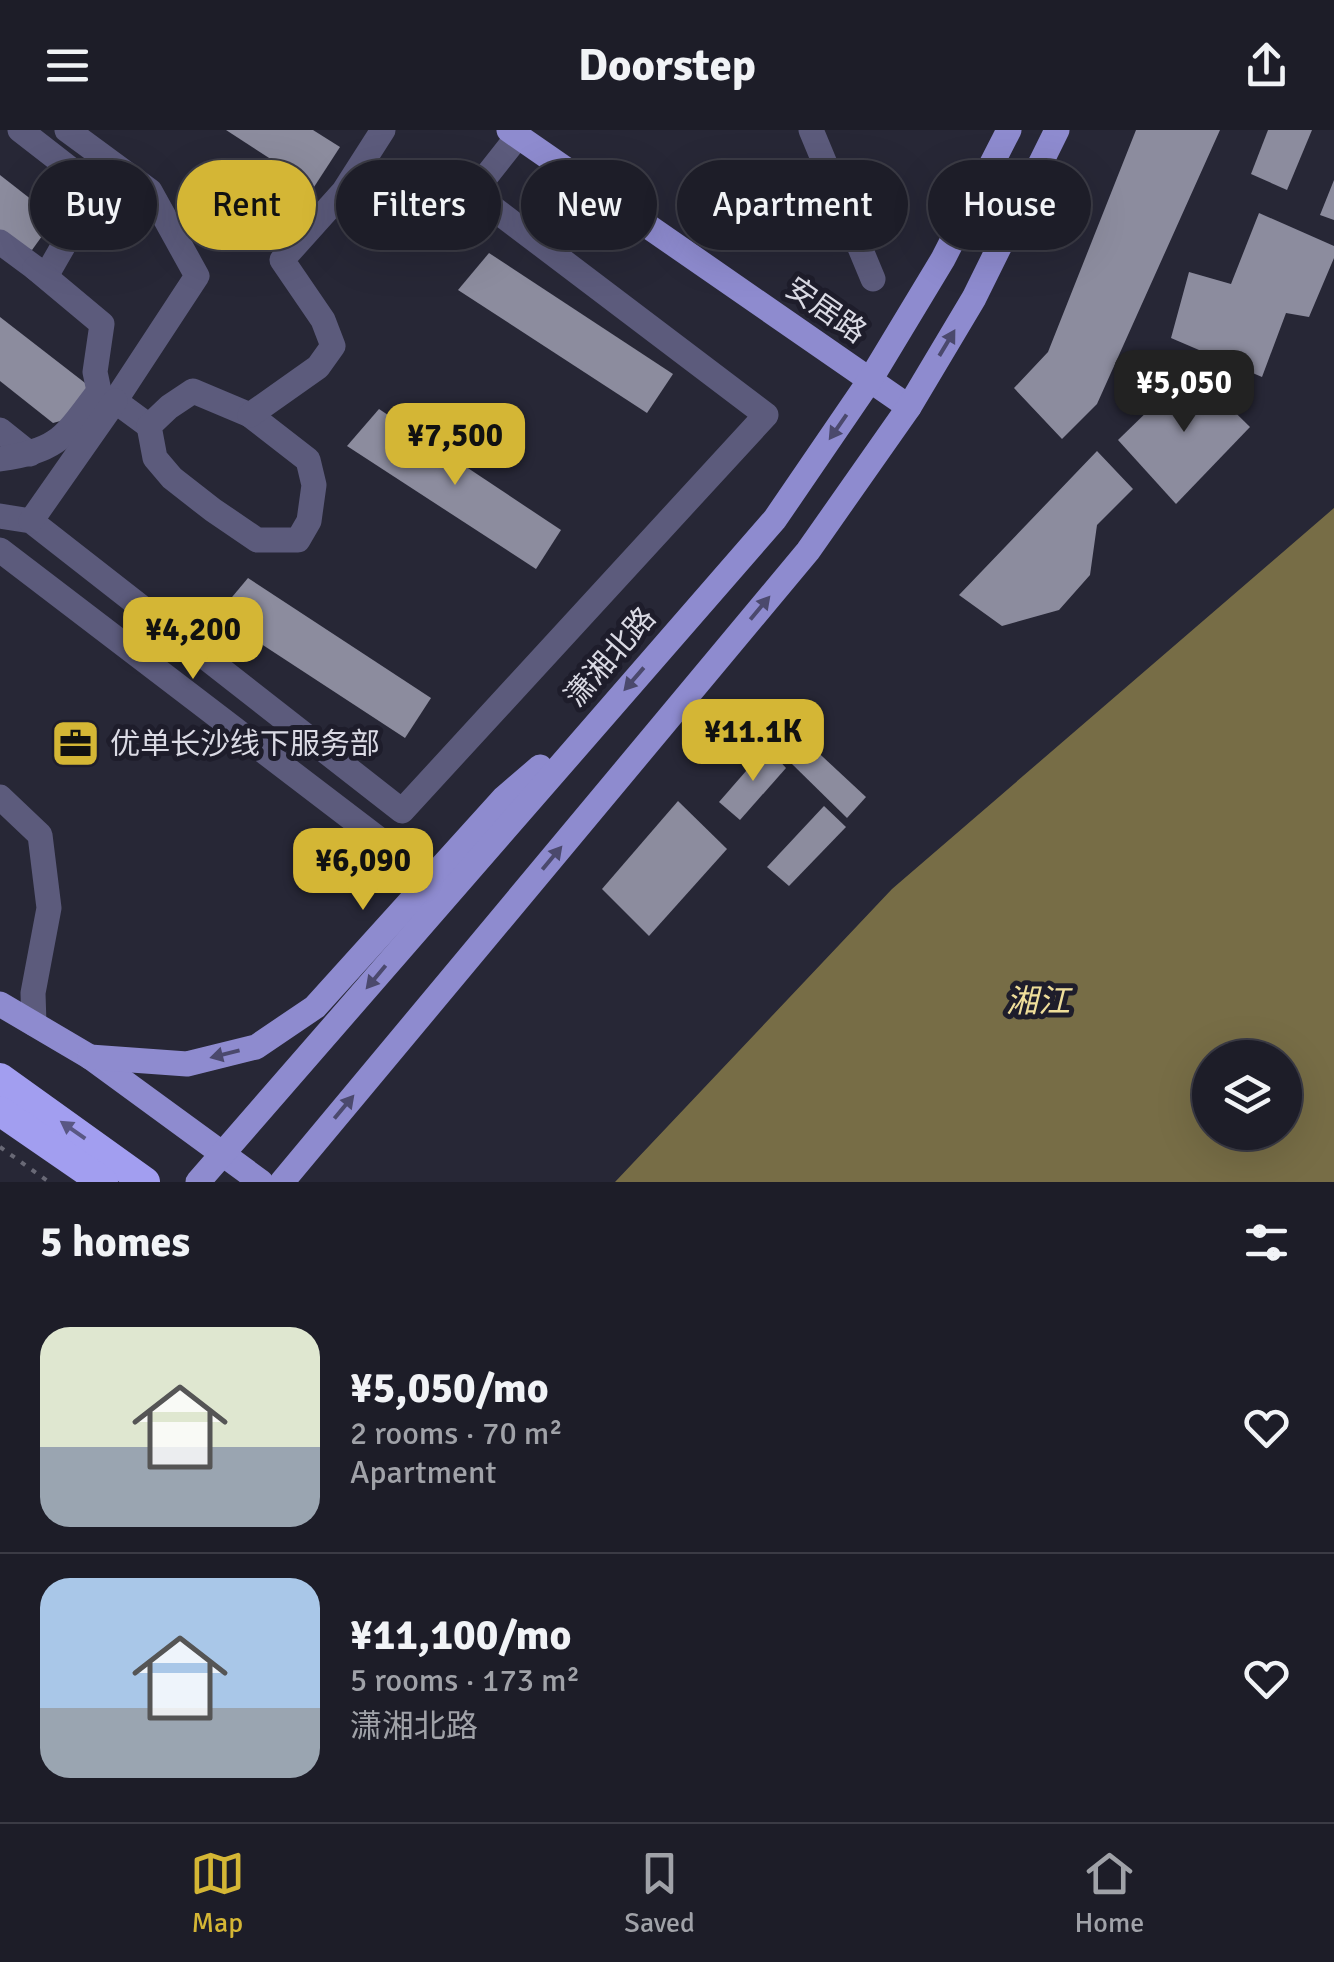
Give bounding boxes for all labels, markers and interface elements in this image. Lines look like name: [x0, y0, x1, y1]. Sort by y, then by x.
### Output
icon: menu: [40, 38, 95, 93]
text: Doorstep: [578, 38, 756, 93]
icon: share: [1239, 38, 1294, 93]
chip: Buy: [30, 160, 157, 250]
chip: Rent: [177, 160, 316, 250]
chip: Filters: [336, 160, 501, 250]
chip: New: [521, 160, 657, 250]
chip: Apartment: [677, 160, 908, 250]
chip: House: [928, 160, 1091, 250]
street label: 安居路: [778, 269, 873, 351]
one-way arrow: [938, 329, 955, 357]
pin: ¥5,050: [1103, 350, 1265, 435]
text: ¥5,050: [1136, 363, 1232, 402]
pin: ¥7,500: [374, 403, 536, 488]
one-way arrow: [829, 413, 848, 440]
text: ¥7,500: [407, 416, 503, 455]
one-way arrow: [749, 595, 771, 620]
pin: ¥4,200: [112, 597, 274, 682]
street label: 潇湘北路: [557, 600, 664, 715]
text: ¥4,200: [145, 610, 241, 649]
one-way arrow: [623, 667, 646, 691]
pin: ¥11.1K: [672, 699, 834, 784]
text: ¥11.1K: [704, 712, 802, 751]
office icon: 优单长沙线下服务部: [49, 718, 101, 770]
place label: 优单长沙线下服务部: [110, 726, 380, 763]
pin: ¥6,090: [282, 828, 444, 913]
text: ¥6,090: [315, 841, 411, 880]
one-way arrow: [541, 845, 562, 870]
one-way arrow: [365, 965, 387, 990]
water label: 湘江: [1006, 982, 1073, 1021]
map controls: [1192, 1040, 1302, 1150]
button: layers: [1192, 1040, 1302, 1150]
one-way arrow: [209, 1047, 240, 1063]
one-way arrow: [333, 1095, 354, 1120]
one-way arrow: [59, 1121, 86, 1140]
icon: filters: [1239, 1215, 1294, 1270]
text: 5 homes: [40, 1217, 190, 1268]
text: ¥5,050/mo: [350, 1363, 549, 1414]
icon: home: [120, 1367, 240, 1487]
icon: heart: [1239, 1400, 1294, 1455]
text: 2 rooms · 70 m²: [350, 1414, 563, 1453]
text: Apartment: [350, 1453, 497, 1492]
text: ¥11,100/mo: [350, 1610, 571, 1661]
icon: home: [120, 1618, 240, 1738]
icon: heart: [1239, 1651, 1294, 1706]
text: 5 rooms · 173 m²: [350, 1661, 580, 1700]
text: 潇湘北路: [350, 1707, 478, 1746]
tab: Map: [190, 1846, 245, 1940]
tab: Saved: [624, 1846, 695, 1940]
tab: Home: [1074, 1846, 1144, 1940]

